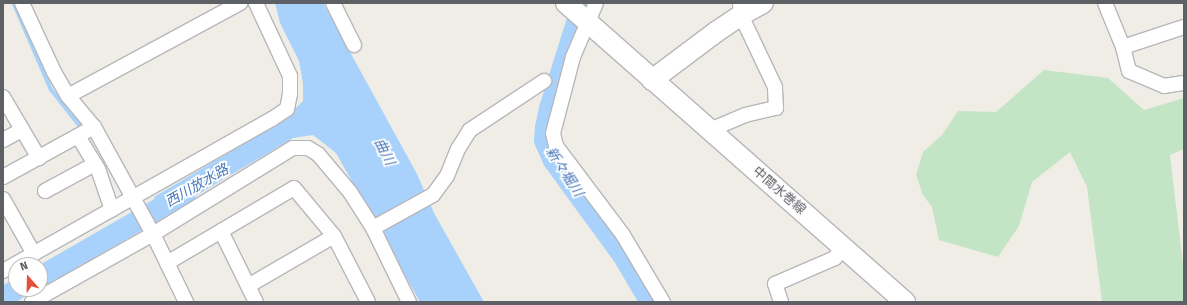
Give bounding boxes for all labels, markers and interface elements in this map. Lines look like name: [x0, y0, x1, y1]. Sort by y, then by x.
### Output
water label: 曲川: [370, 136, 398, 168]
water label: 新々堀川: [542, 144, 586, 200]
water label: 西川放水路: [162, 161, 232, 211]
street label: 中間水巻線: [749, 164, 809, 218]
north arrow: [8, 257, 48, 297]
text: N: [18, 259, 30, 274]

